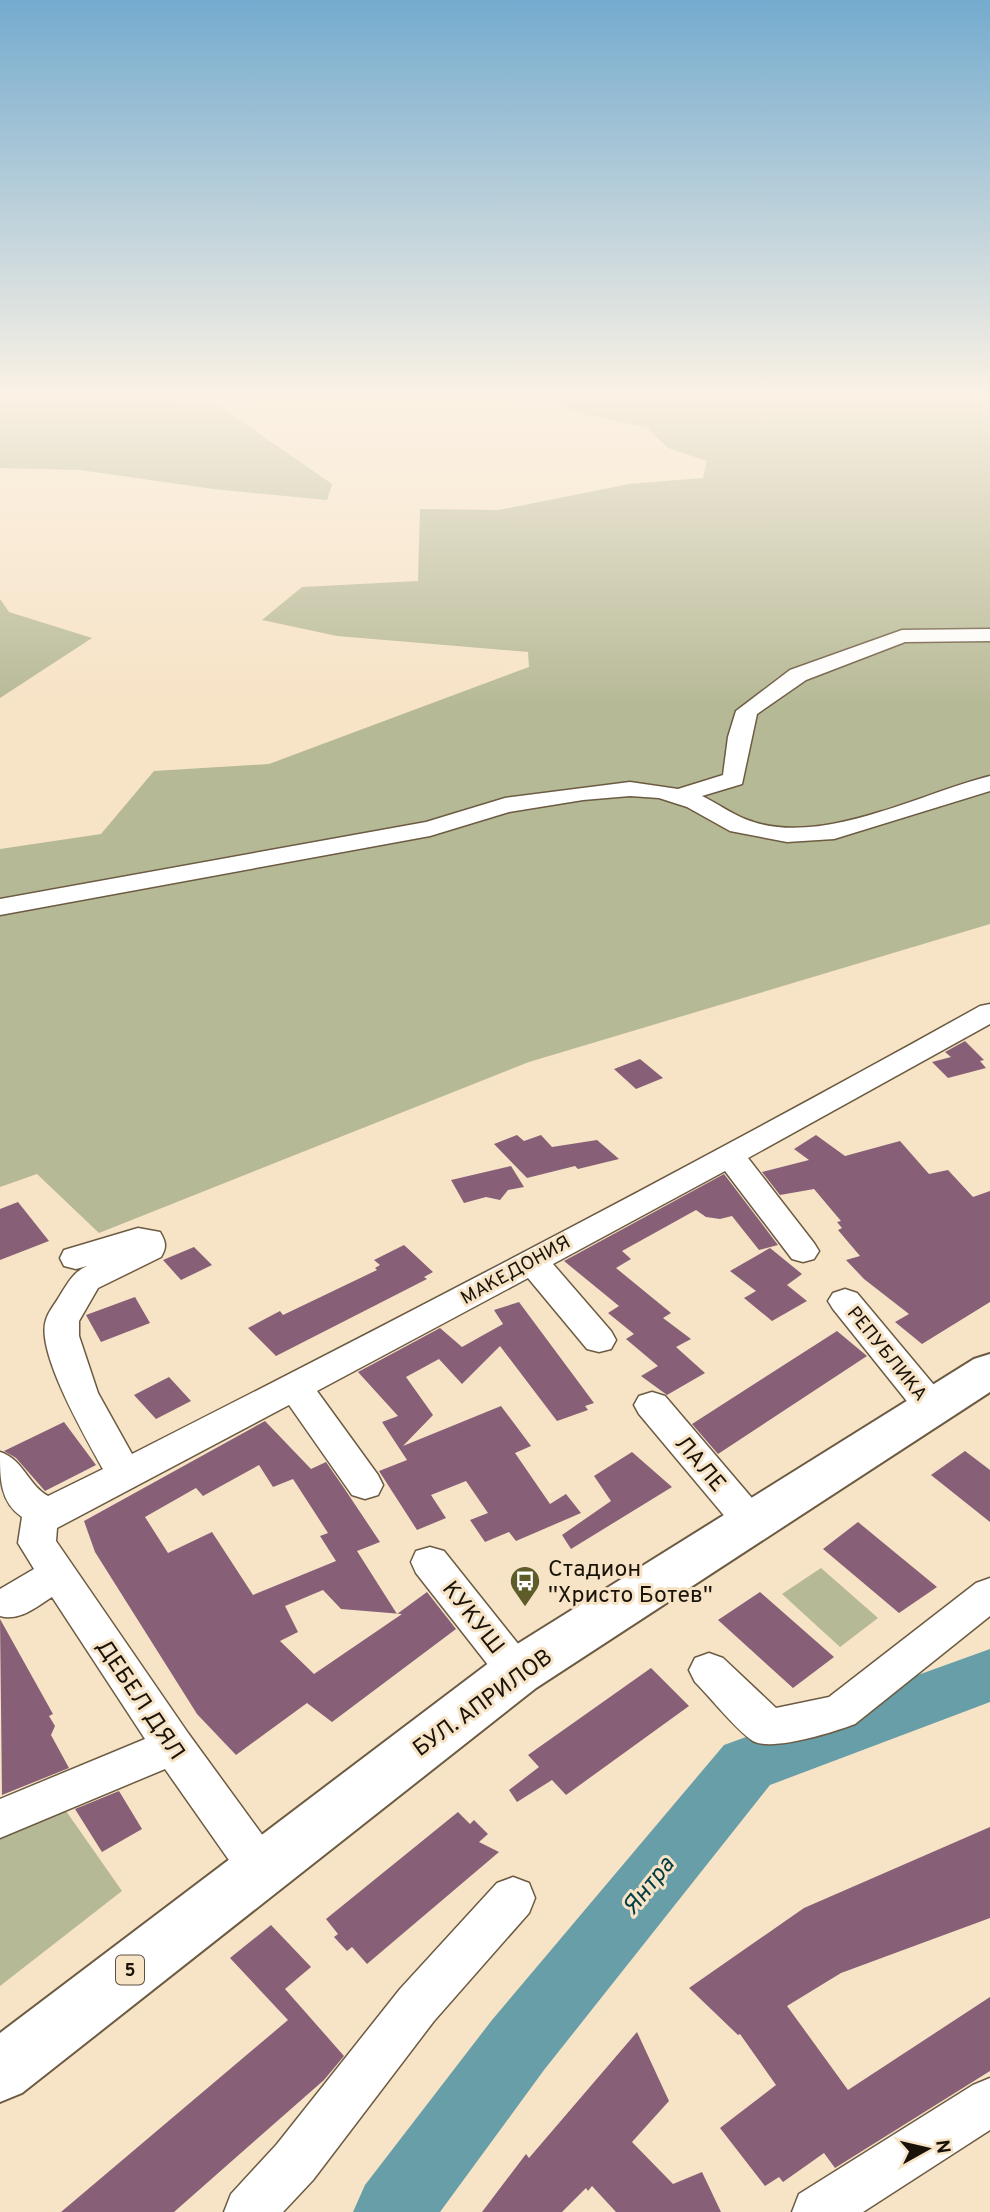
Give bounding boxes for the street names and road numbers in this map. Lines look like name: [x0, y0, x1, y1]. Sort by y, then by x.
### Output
street label: МАКЕДОНИЯ: [457, 1231, 575, 1311]
street label: РЕПУБЛИКА: [841, 1302, 932, 1406]
street label: ЛАЛЕ: [667, 1430, 731, 1499]
street label: КУКУШ: [434, 1576, 510, 1661]
street label: ДЕБЕЛ ДЯЛ: [88, 1634, 190, 1766]
street label: БУЛ. АПРИЛОВ: [408, 1644, 559, 1764]
road number: 5: [116, 1956, 144, 1984]

